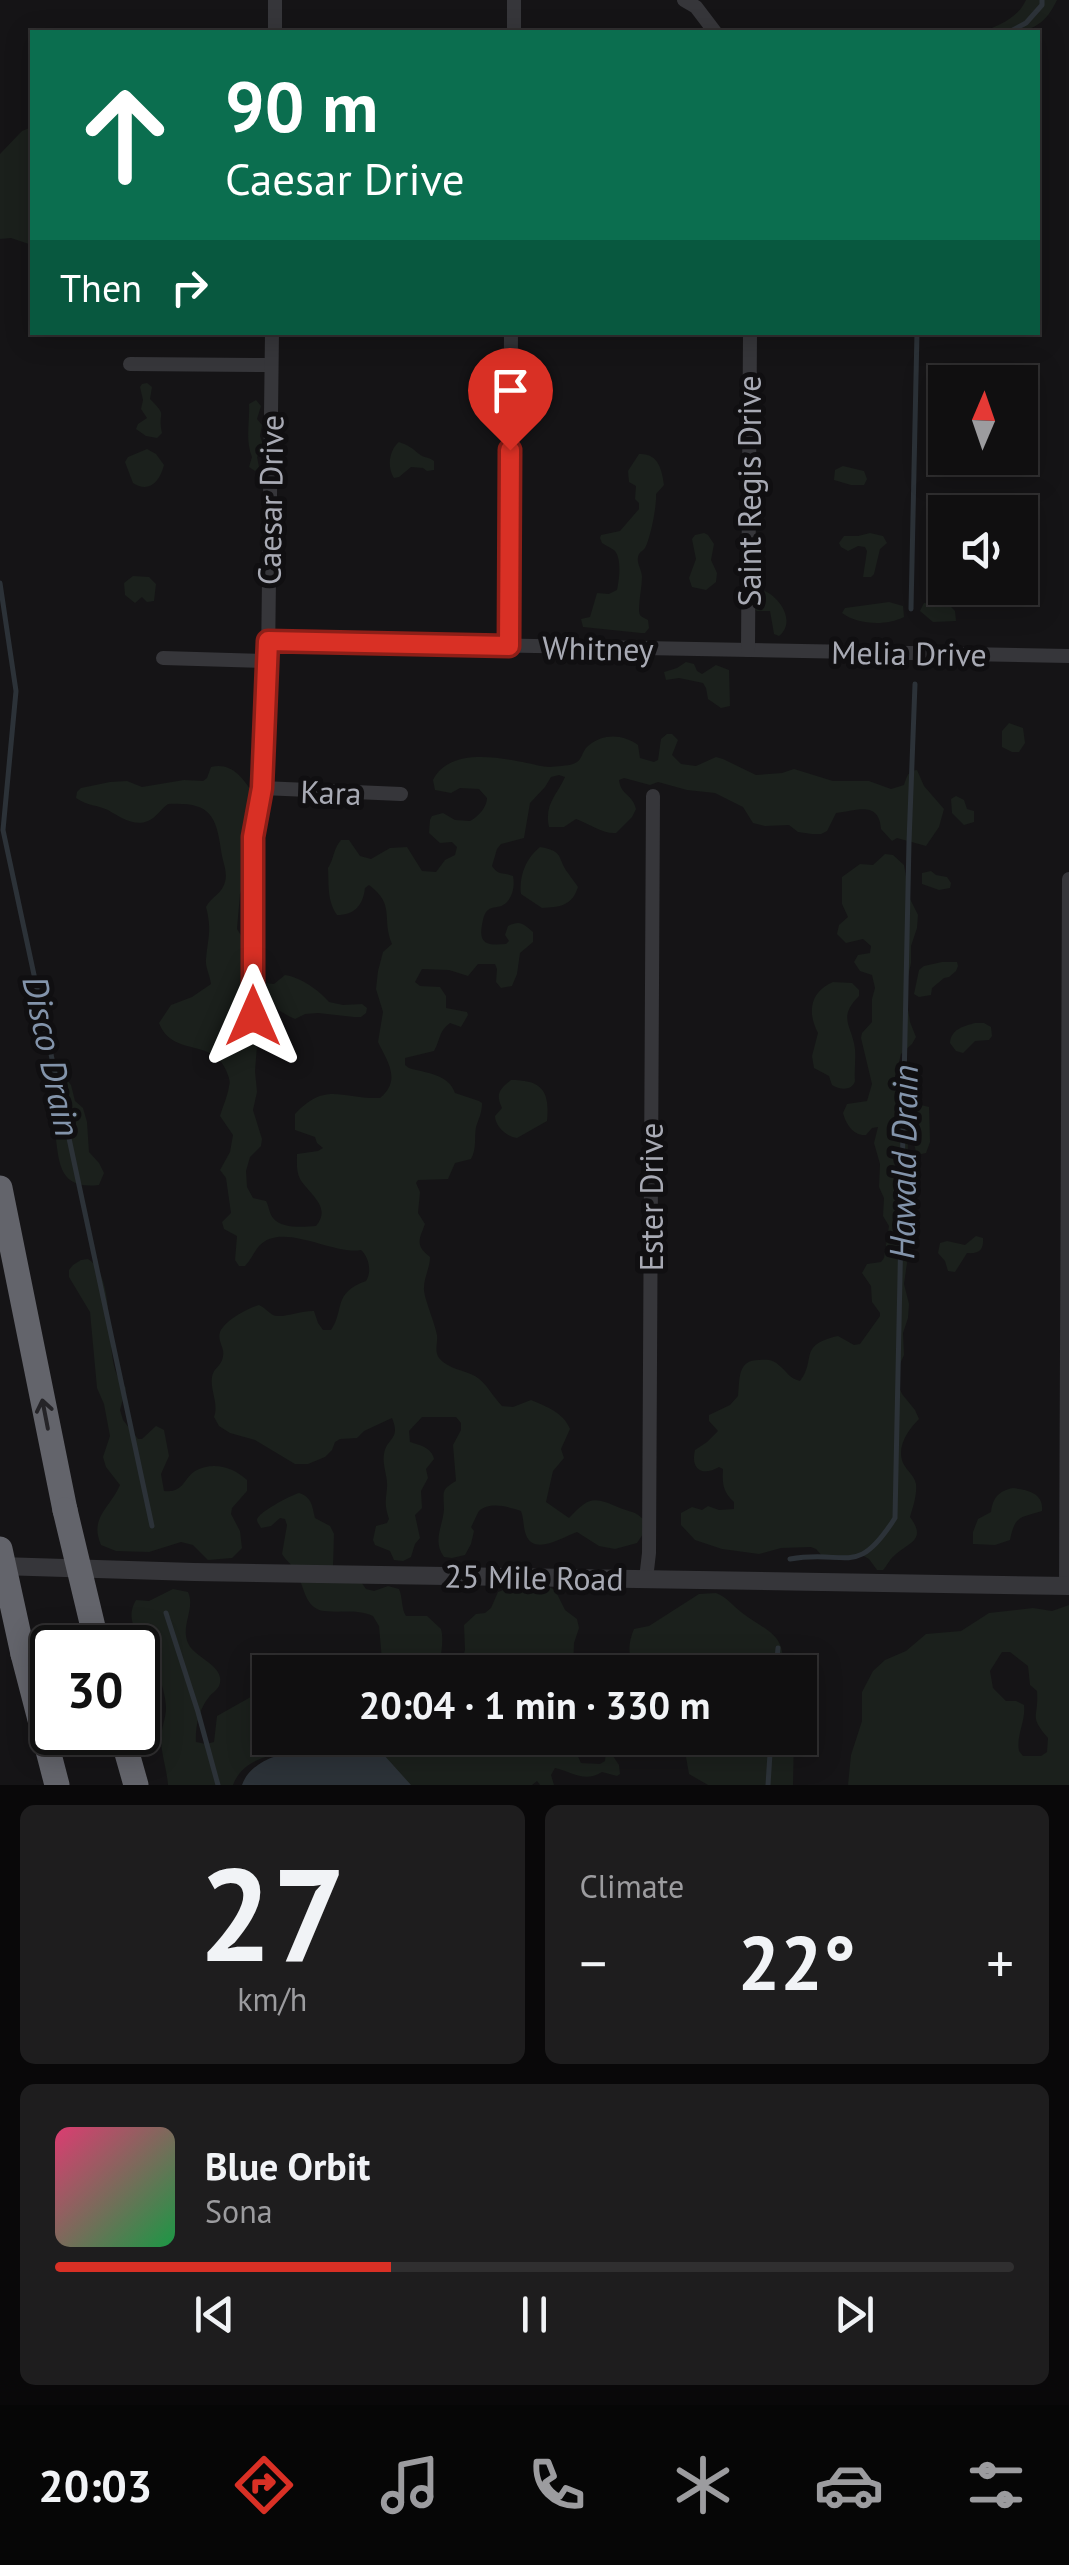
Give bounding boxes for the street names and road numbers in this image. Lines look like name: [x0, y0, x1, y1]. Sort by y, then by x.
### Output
street label: Saint Regis Drive: [728, 375, 770, 607]
street label: Caesar Drive: [248, 414, 292, 586]
street label: Whitney: [542, 626, 654, 670]
street label: Melia Drive: [831, 631, 987, 675]
street label: Kara: [300, 770, 362, 814]
street label: Ester Drive: [630, 1123, 672, 1271]
street label: 25 Mile Road: [444, 1554, 624, 1600]

